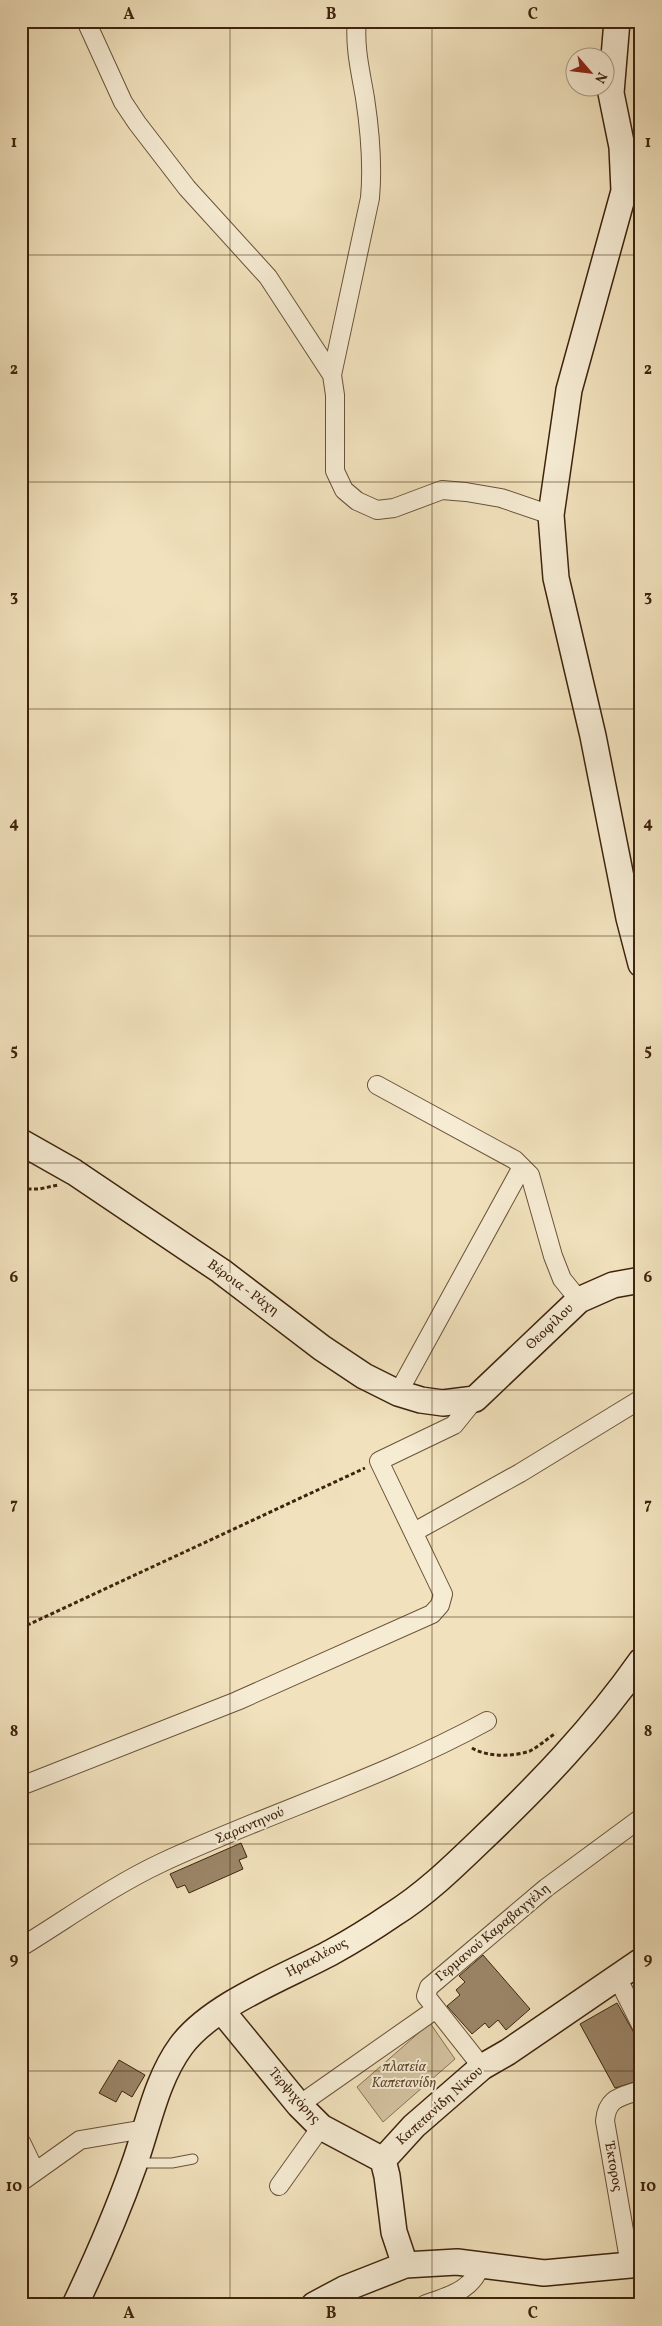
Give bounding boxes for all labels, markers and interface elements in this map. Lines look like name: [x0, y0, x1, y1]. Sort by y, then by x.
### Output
text: A: [123, 4, 135, 26]
text: B: [326, 4, 337, 26]
text: C: [528, 4, 538, 26]
north arrow: [564, 48, 614, 98]
text: N: [589, 68, 611, 86]
text: 1: [11, 132, 17, 154]
text: 1: [645, 132, 651, 154]
text: 2: [10, 359, 18, 381]
text: 2: [644, 359, 652, 381]
text: 3: [10, 586, 18, 608]
text: 3: [644, 586, 652, 608]
text: 4: [9, 813, 19, 835]
text: 4: [643, 813, 653, 835]
text: 5: [10, 1040, 18, 1062]
text: 5: [644, 1040, 652, 1062]
street label: Βέροια - Ράχη: [203, 1256, 283, 1320]
text: 6: [10, 1267, 19, 1289]
text: 6: [644, 1267, 653, 1289]
street label: Θεοφίλου: [522, 1299, 578, 1355]
text: 7: [10, 1494, 18, 1516]
text: 7: [644, 1494, 652, 1516]
text: 8: [10, 1721, 18, 1743]
text: 8: [644, 1721, 652, 1743]
street label: Σαραντηνού: [213, 1803, 288, 1849]
street label: Γερμανού Καραβαγγέλη: [432, 1879, 554, 1987]
street label: Ηρακλέους: [283, 1934, 351, 1982]
text: 9: [10, 1949, 19, 1971]
text: 9: [644, 1949, 653, 1971]
park label: πλατεία Καπετανίδη: [372, 2058, 436, 2093]
street label: Καπετανίδη Νίκου: [393, 2062, 488, 2150]
street label: Τερψιχόρης: [264, 2064, 324, 2128]
street label: Έκτορος: [599, 2139, 627, 2193]
text: 10: [6, 2176, 22, 2198]
text: 10: [640, 2176, 656, 2198]
text: A: [123, 2303, 135, 2325]
text: B: [326, 2303, 337, 2325]
text: C: [528, 2303, 538, 2325]

